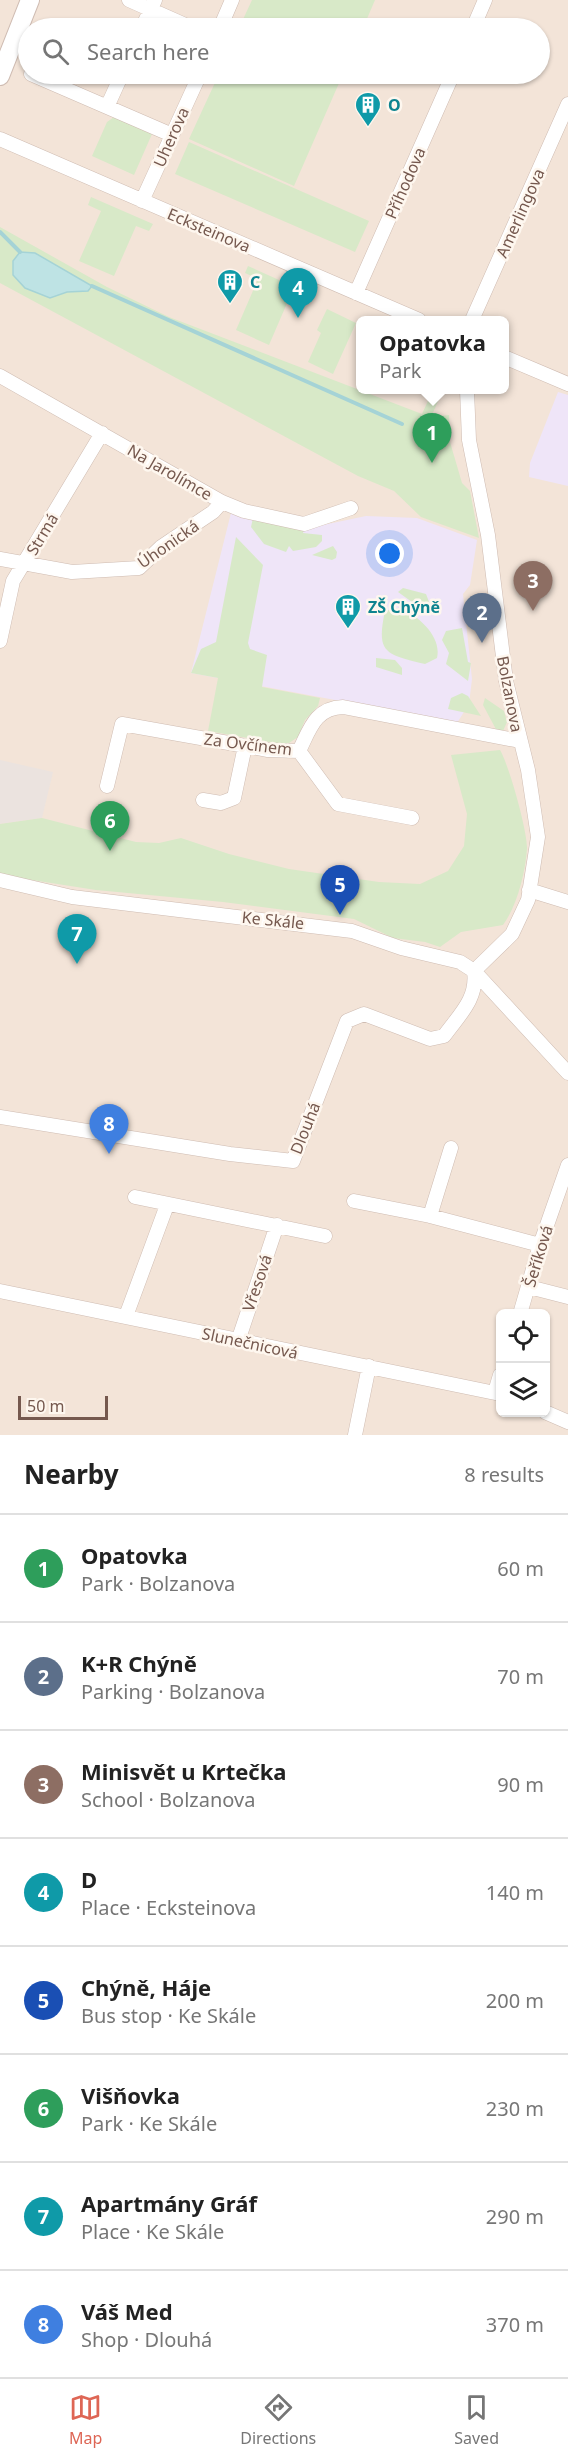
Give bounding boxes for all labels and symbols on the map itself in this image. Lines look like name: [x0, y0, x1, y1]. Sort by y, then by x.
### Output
building icon: O: [353, 90, 383, 128]
place label: O: [388, 94, 401, 116]
street label: Uherova: [148, 104, 194, 170]
street label: Příhodova: [379, 144, 431, 222]
street label: Amerlingova: [491, 165, 549, 261]
street label: Ecksteinova: [164, 203, 254, 257]
building icon: C: [215, 267, 245, 305]
pin: 4: [278, 268, 318, 318]
place label: C: [250, 271, 260, 293]
pin: 1: [412, 414, 452, 463]
street label: Na Jarolímce: [124, 439, 216, 505]
street label: Strmá: [21, 509, 63, 559]
street label: Úhonická: [133, 515, 203, 573]
your location: [375, 539, 404, 568]
pin: 3: [514, 562, 552, 611]
building icon: ZŠ Chýně: [333, 592, 363, 630]
pin: 2: [462, 594, 502, 643]
place label: ZŠ Chýně: [368, 596, 440, 618]
street label: Bolzanova: [492, 654, 528, 734]
street label: Za Ovčínem: [203, 728, 293, 760]
pin: 6: [90, 802, 130, 851]
pin: 5: [320, 866, 360, 915]
street label: Ke Skále: [241, 906, 305, 934]
pin: 7: [58, 914, 97, 964]
street label: Dlouhá: [285, 1099, 325, 1157]
pin: 8: [90, 1104, 128, 1154]
street label: Šeříková: [518, 1222, 558, 1290]
street label: Vřesová: [237, 1252, 277, 1314]
street label: Slunečnicová: [200, 1322, 300, 1364]
scale bar: [18, 1393, 108, 1420]

